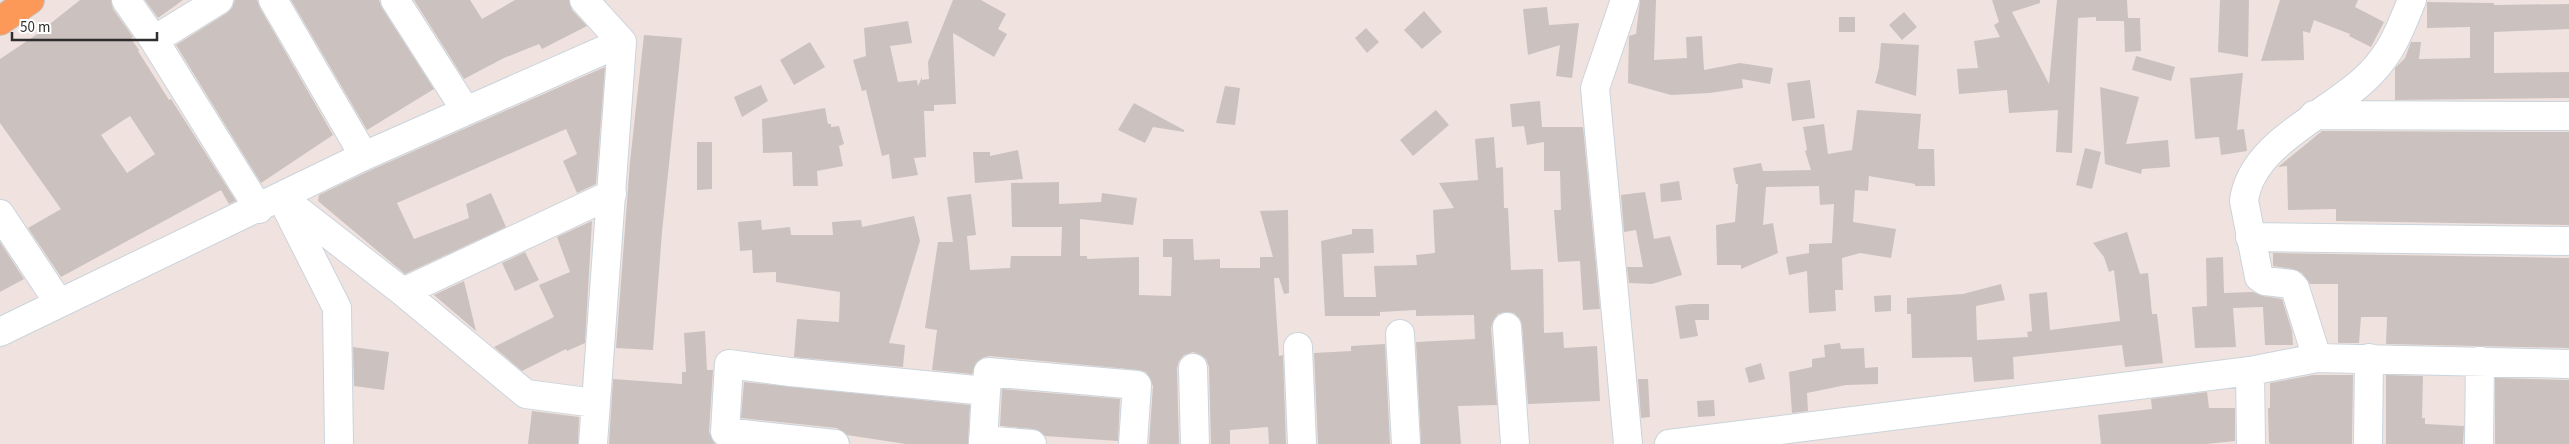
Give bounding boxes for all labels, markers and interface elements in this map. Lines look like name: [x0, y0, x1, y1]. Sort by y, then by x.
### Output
scale bar: [12, 10, 158, 42]
text: 50 m: [20, 17, 50, 38]

